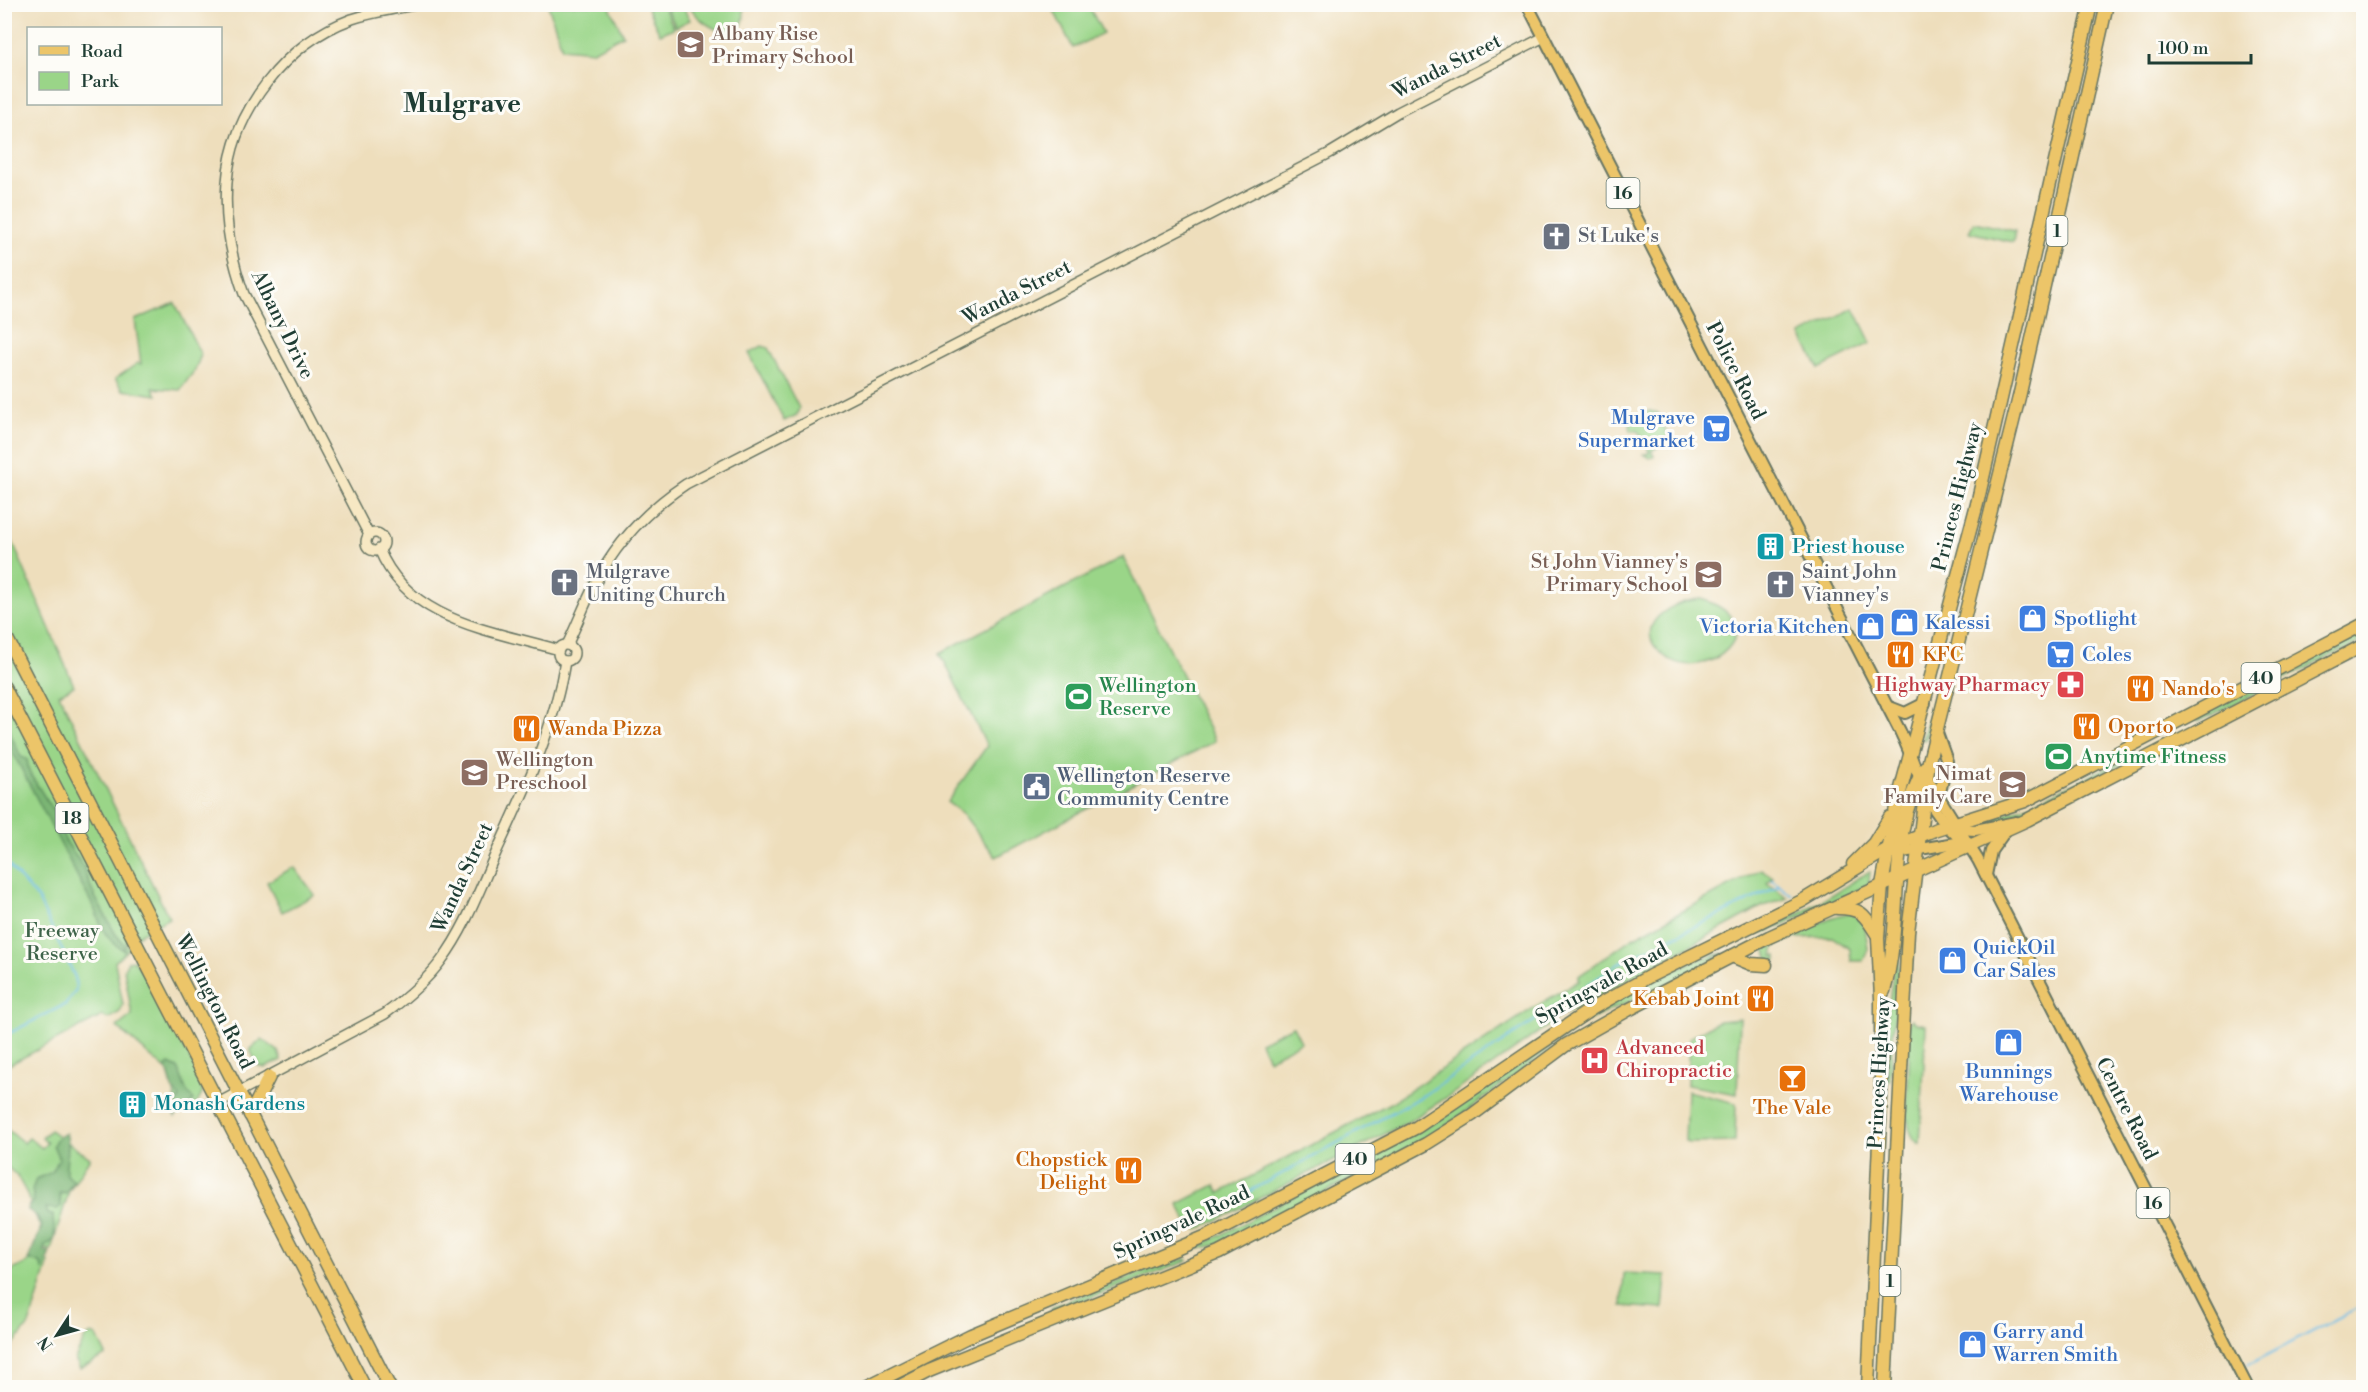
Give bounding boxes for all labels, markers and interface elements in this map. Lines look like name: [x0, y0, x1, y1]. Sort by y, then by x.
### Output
place label: Albany Rise Primary School: [711, 22, 854, 70]
legend: [27, 27, 222, 105]
scale bar: [2149, 27, 2251, 65]
school or university icon: Albany Rise Primary School: [675, 29, 707, 61]
street label: Wanda Street: [1387, 29, 1506, 106]
text: 100 m: [2158, 37, 2209, 60]
text: Road: [81, 40, 124, 63]
text: Park: [81, 70, 120, 93]
district label: Mulgrave: [403, 88, 521, 120]
road number: 16: [1606, 178, 1640, 208]
road number: 1: [2046, 216, 2068, 246]
church icon: St Luke's: [1541, 220, 1573, 252]
place label: St Luke's: [1578, 224, 1659, 249]
street label: Wanda Street: [957, 255, 1076, 332]
street label: Albany Drive: [245, 266, 319, 383]
street label: Police Road: [1700, 318, 1771, 425]
place label: Mulgrave Supermarket: [1578, 406, 1695, 454]
supermarket icon: Mulgrave Supermarket: [1700, 413, 1732, 445]
street label: Princes Highway: [1927, 420, 1989, 574]
building icon: Priest house: [1755, 531, 1787, 563]
place label: Priest house: [1792, 535, 1905, 560]
place label: St John Vianney's Primary School: [1531, 550, 1688, 598]
school or university icon: St John Vianney's Primary School: [1693, 558, 1725, 590]
place label: Mulgrave Uniting Church: [586, 560, 726, 608]
place label: Saint John Vianney's: [1801, 560, 1897, 608]
church icon: Mulgrave Uniting Church: [549, 567, 581, 599]
church icon: Saint John Vianney's: [1765, 568, 1797, 600]
shop icon: Spotlight: [2017, 603, 2049, 635]
shop icon: Kalessi: [1888, 607, 1920, 639]
place label: Spotlight: [2054, 607, 2137, 632]
shop icon: Victoria Kitchen: [1854, 611, 1886, 643]
place label: Kalessi: [1925, 611, 1991, 636]
place label: Victoria Kitchen: [1699, 615, 1849, 640]
restaurant icon: KFC: [1885, 639, 1917, 671]
supermarket icon: Coles: [2045, 639, 2077, 671]
place label: KFC: [1922, 643, 1963, 668]
place label: Coles: [2082, 643, 2132, 668]
road number: 40: [2242, 663, 2280, 693]
pharmacy icon: Highway Pharmacy: [2055, 669, 2087, 701]
place label: Highway Pharmacy: [1875, 673, 2050, 698]
restaurant icon: Nando's: [2125, 673, 2157, 705]
place label: Wellington Reserve: [1098, 674, 1197, 722]
place label: Nando's: [2162, 677, 2234, 702]
sports icon: Wellington Reserve: [1062, 681, 1094, 713]
restaurant icon: Oporto: [2071, 711, 2103, 743]
restaurant icon: Wanda Pizza: [511, 713, 543, 745]
place label: Oporto: [2108, 715, 2174, 740]
place label: Wanda Pizza: [547, 717, 663, 742]
sports icon: Anytime Fitness: [2043, 741, 2075, 773]
place label: Anytime Fitness: [2079, 745, 2227, 770]
place label: Wellington Preschool: [495, 748, 594, 796]
school or university icon: Wellington Preschool: [459, 756, 491, 788]
place label: Nimat Family Care: [1884, 762, 1992, 810]
place label: Wellington Reserve Community Centre: [1056, 764, 1231, 812]
school or university icon: Nimat Family Care: [1997, 769, 2029, 801]
public building icon: Wellington Reserve Community Centre: [1020, 771, 1052, 803]
road number: 18: [56, 803, 88, 833]
street label: Wanda Street: [426, 819, 499, 938]
park label: Freeway Reserve: [24, 919, 100, 967]
street label: Wellington Road: [169, 929, 259, 1074]
place label: QuickOil Car Sales: [1973, 936, 2056, 984]
street label: Springvale Road: [1531, 937, 1673, 1031]
shop icon: QuickOil Car Sales: [1936, 944, 1968, 976]
restaurant icon: Kebab Joint: [1745, 983, 1777, 1015]
place label: Kebab Joint: [1633, 987, 1740, 1012]
street label: Princes Highway: [1864, 996, 1896, 1150]
shop icon: Bunnings Warehouse: [1993, 1026, 2025, 1058]
place label: Advanced Chiropractic: [1615, 1036, 1732, 1084]
hospital icon: Advanced Chiropractic: [1579, 1044, 1611, 1076]
street label: Centre Road: [2089, 1053, 2163, 1165]
place label: Bunnings Warehouse: [1959, 1060, 2058, 1108]
bar icon: The Vale: [1776, 1062, 1808, 1094]
building icon: Monash Gardens: [117, 1088, 149, 1120]
place label: Monash Gardens: [154, 1092, 305, 1117]
place label: The Vale: [1753, 1096, 1831, 1121]
road number: 40: [1336, 1144, 1374, 1174]
place label: Chopstick Delight: [1015, 1148, 1109, 1196]
restaurant icon: Chopstick Delight: [1112, 1155, 1144, 1187]
street label: Springvale Road: [1110, 1180, 1255, 1265]
road number: 16: [2136, 1188, 2170, 1218]
road number: 1: [1880, 1266, 1900, 1296]
north arrow: [27, 1305, 87, 1365]
place label: Garry and Warren Smith: [1992, 1320, 2118, 1368]
shop icon: Garry and Warren Smith: [1956, 1328, 1988, 1360]
text: N: [34, 1332, 57, 1354]

